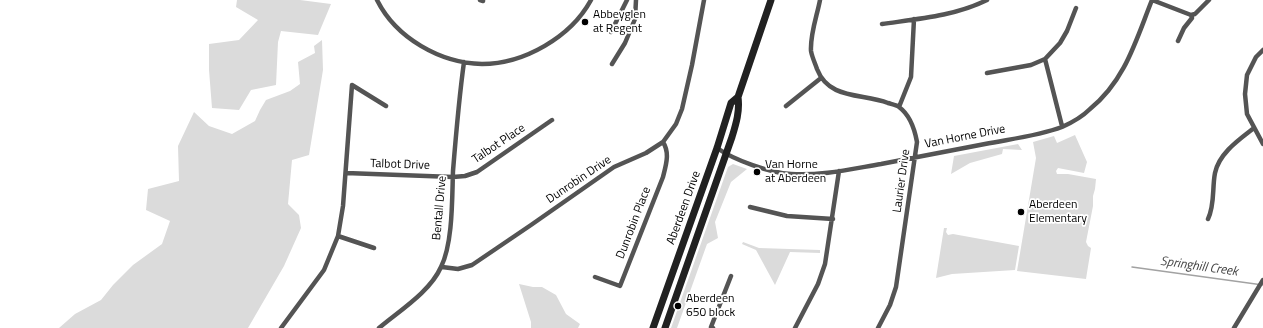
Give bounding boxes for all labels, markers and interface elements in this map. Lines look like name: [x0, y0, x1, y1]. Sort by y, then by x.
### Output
place label: Abbeyglen at Regent: [593, 8, 646, 36]
marker: Abbeyglen at Regent: [580, 17, 590, 27]
street label: Talbot Place: [470, 121, 528, 167]
street label: Van Horne Drive: [924, 122, 1006, 152]
street label: Laurier Drive: [890, 148, 914, 214]
street label: Dunrobin Drive: [544, 153, 614, 207]
street label: Talbot Drive: [370, 157, 430, 173]
place label: Van Horne at Aberdeen: [765, 158, 826, 186]
marker: Van Horne at Aberdeen: [752, 167, 762, 177]
street label: Aberdeen Drive: [664, 169, 704, 247]
street label: Bentall Drive: [430, 175, 450, 241]
street label: Dunrobin Place: [614, 185, 654, 261]
place label: Aberdeen Elementary: [1029, 198, 1087, 226]
marker: Aberdeen Elementary: [1016, 207, 1026, 217]
water label: Springhill Creek: [1159, 254, 1239, 280]
place label: Aberdeen 650 block: [686, 292, 735, 320]
marker: Aberdeen 650 block: [673, 301, 683, 311]

